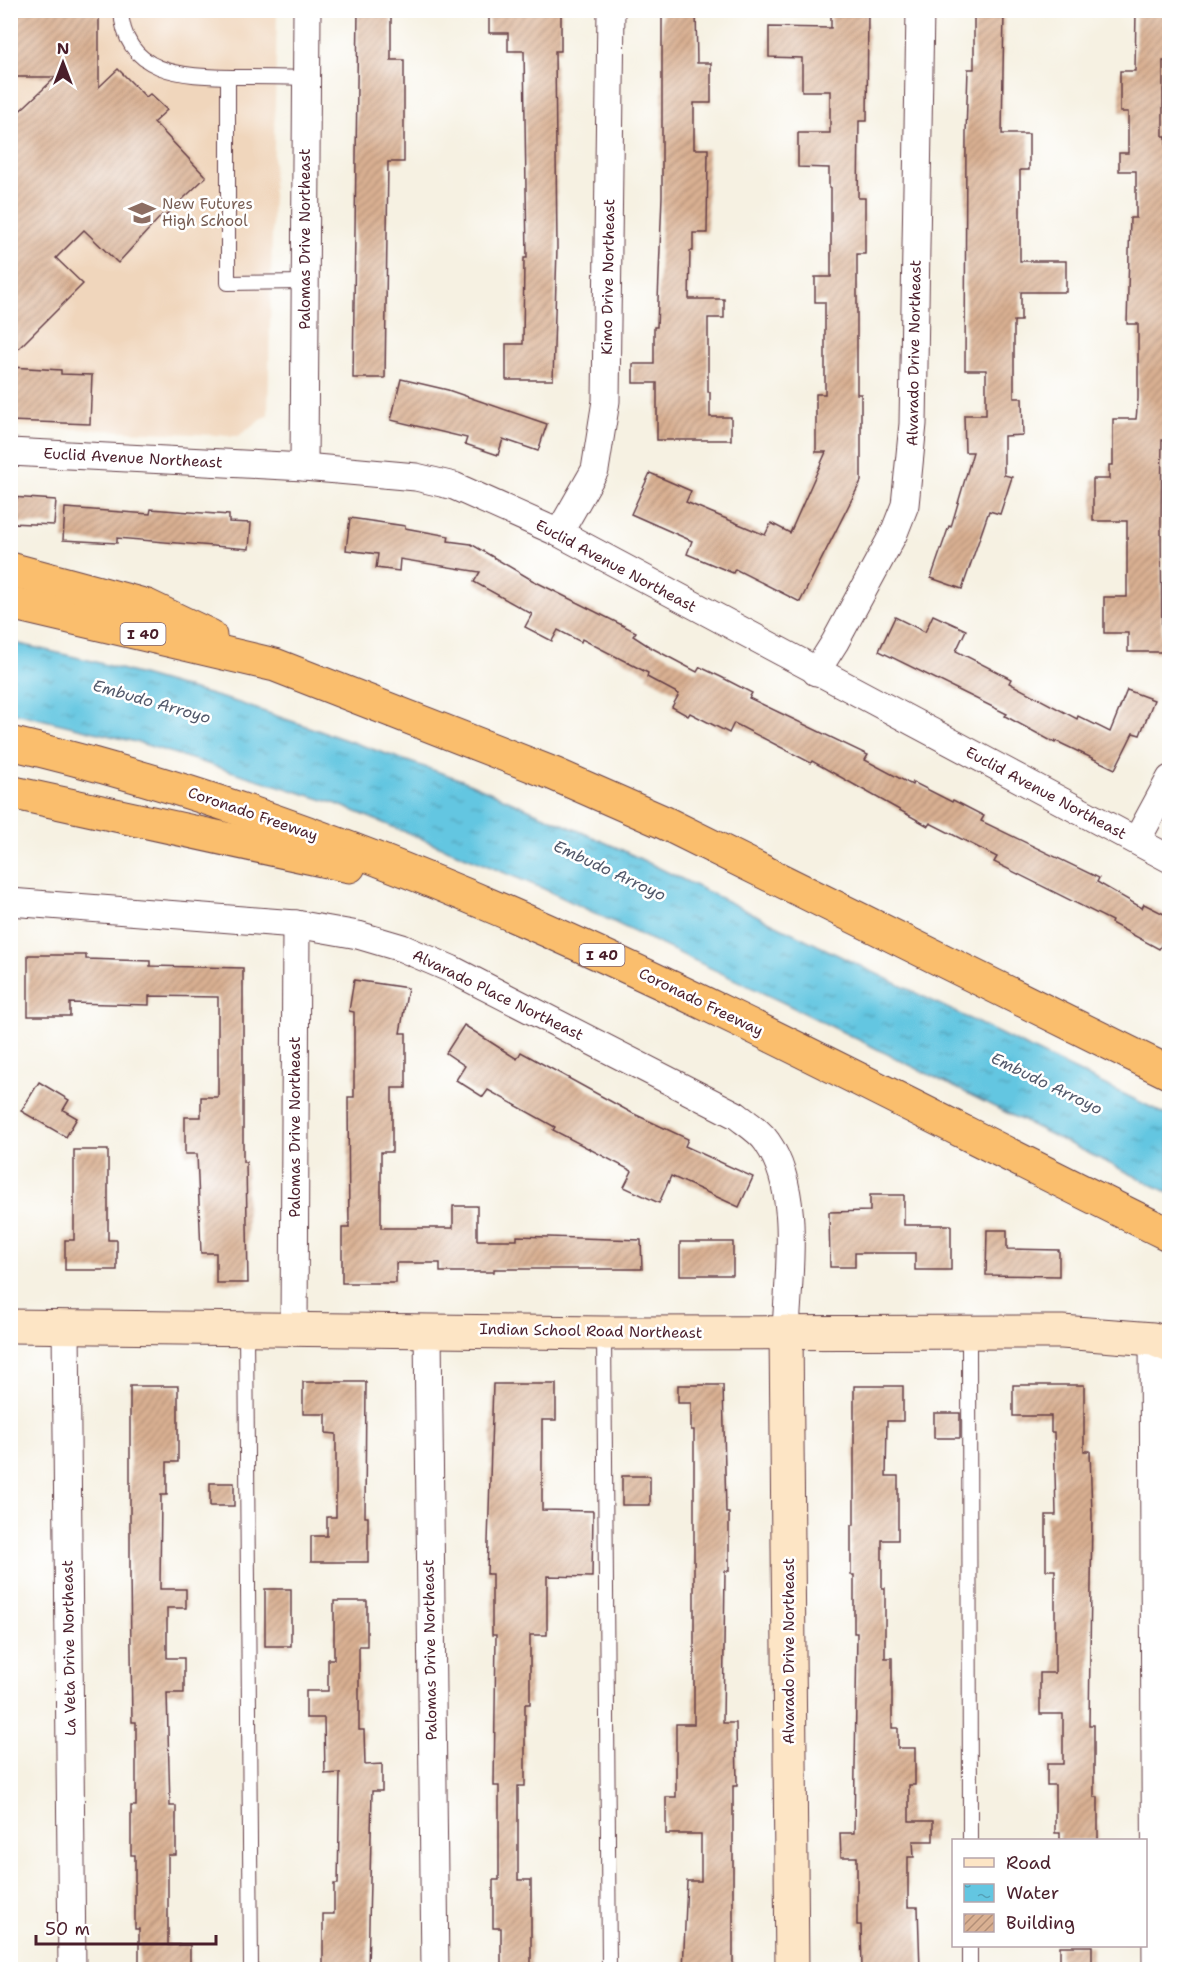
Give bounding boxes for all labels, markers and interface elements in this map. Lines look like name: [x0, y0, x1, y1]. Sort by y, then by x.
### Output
north arrow: [33, 33, 93, 93]
text: N: [57, 38, 69, 59]
street label: Palomas Drive Northeast: [295, 149, 315, 329]
place label: New Futures High School: [162, 194, 253, 231]
school or university icon: New Futures High School: [127, 198, 157, 228]
street label: Kimo Drive Northeast: [597, 199, 619, 355]
street label: Alvarado Drive Northeast: [902, 260, 926, 446]
street label: Euclid Avenue Northeast: [43, 443, 223, 473]
street label: Euclid Avenue Northeast: [532, 515, 700, 617]
road number: I 40: [120, 623, 166, 645]
water label: Embudo Arroyo: [90, 675, 214, 728]
street label: Euclid Avenue Northeast: [962, 742, 1130, 844]
street label: Coronado Freeway: [185, 782, 321, 846]
water label: Embudo Arroyo: [550, 835, 670, 906]
road number: I 40: [580, 944, 624, 966]
street label: Alvarado Place Northeast: [409, 945, 587, 1045]
street label: Coronado Freeway: [635, 963, 767, 1041]
street label: Palomas Drive Northeast: [285, 1037, 305, 1217]
water label: Embudo Arroyo: [987, 1047, 1106, 1120]
street label: Indian School Road Northeast: [479, 1319, 703, 1343]
street label: Alvarado Drive Northeast: [779, 1558, 799, 1744]
street label: Palomas Drive Northeast: [418, 1559, 442, 1741]
street label: La Veta Drive Northeast: [57, 1560, 81, 1736]
legend: [952, 1839, 1147, 1947]
text: Road: [1006, 1851, 1051, 1875]
text: Water: [1006, 1881, 1059, 1905]
scale bar: [36, 1908, 216, 1946]
text: Building: [1006, 1911, 1075, 1935]
text: 50 m: [45, 1917, 90, 1941]

